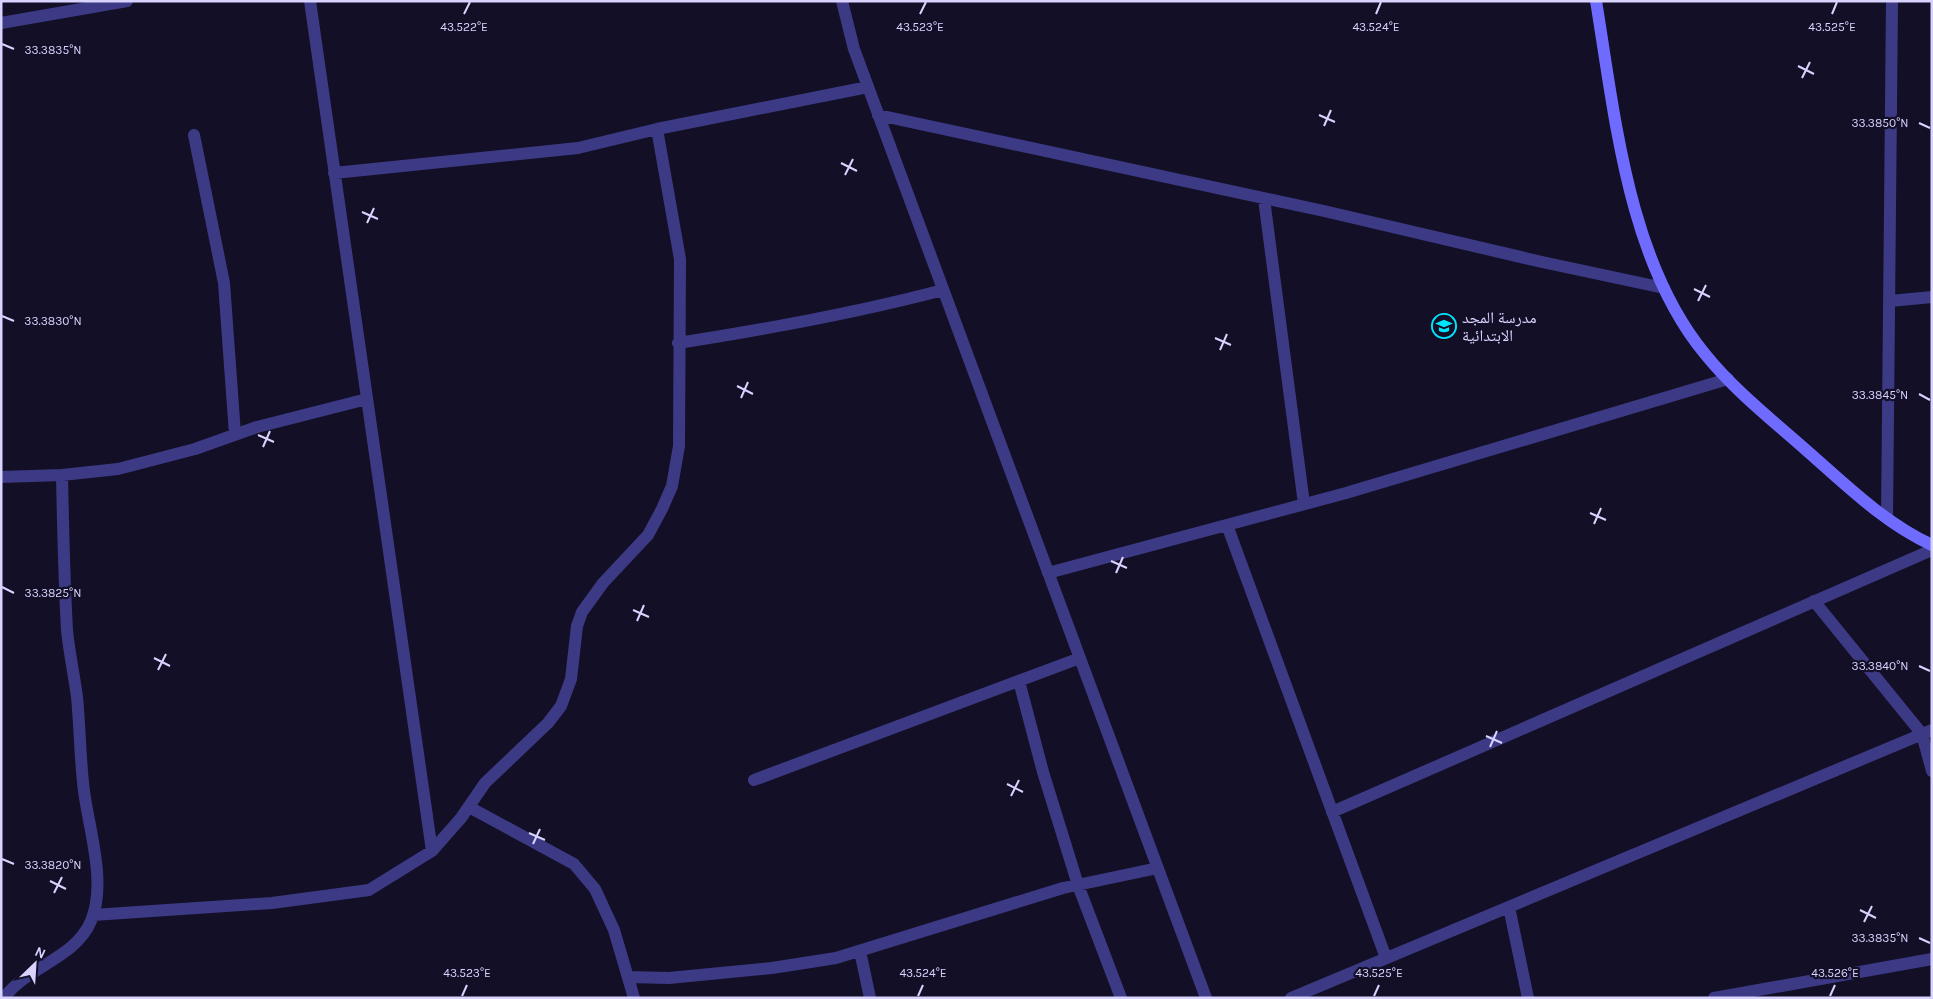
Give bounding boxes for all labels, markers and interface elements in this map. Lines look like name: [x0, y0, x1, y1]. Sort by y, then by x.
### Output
text: 43.522°E: [440, 20, 488, 34]
text: 43.523°E: [896, 20, 944, 34]
text: 43.524°E: [1352, 20, 1400, 34]
text: 43.525°E: [1808, 20, 1856, 34]
text: 33.3835°N: [25, 43, 81, 57]
text: 33.3850°N: [1852, 116, 1908, 130]
place label: مدرسة المجد الابتدائية: [1462, 308, 1537, 345]
school or university icon: مدرسة المجد الابتدائية: [1431, 313, 1457, 339]
text: 33.3830°N: [24, 314, 82, 328]
text: 33.3845°N: [1852, 388, 1908, 402]
text: 33.3825°N: [25, 586, 81, 600]
text: 33.3840°N: [1852, 659, 1908, 673]
text: 33.3820°N: [24, 858, 82, 872]
text: 33.3835°N: [1852, 931, 1908, 945]
north arrow: [10, 939, 60, 989]
text: N: [32, 943, 48, 962]
text: 43.523°E: [443, 966, 491, 980]
text: 43.524°E: [899, 966, 947, 980]
text: 43.525°E: [1355, 966, 1403, 980]
text: 43.526°E: [1811, 966, 1859, 980]

